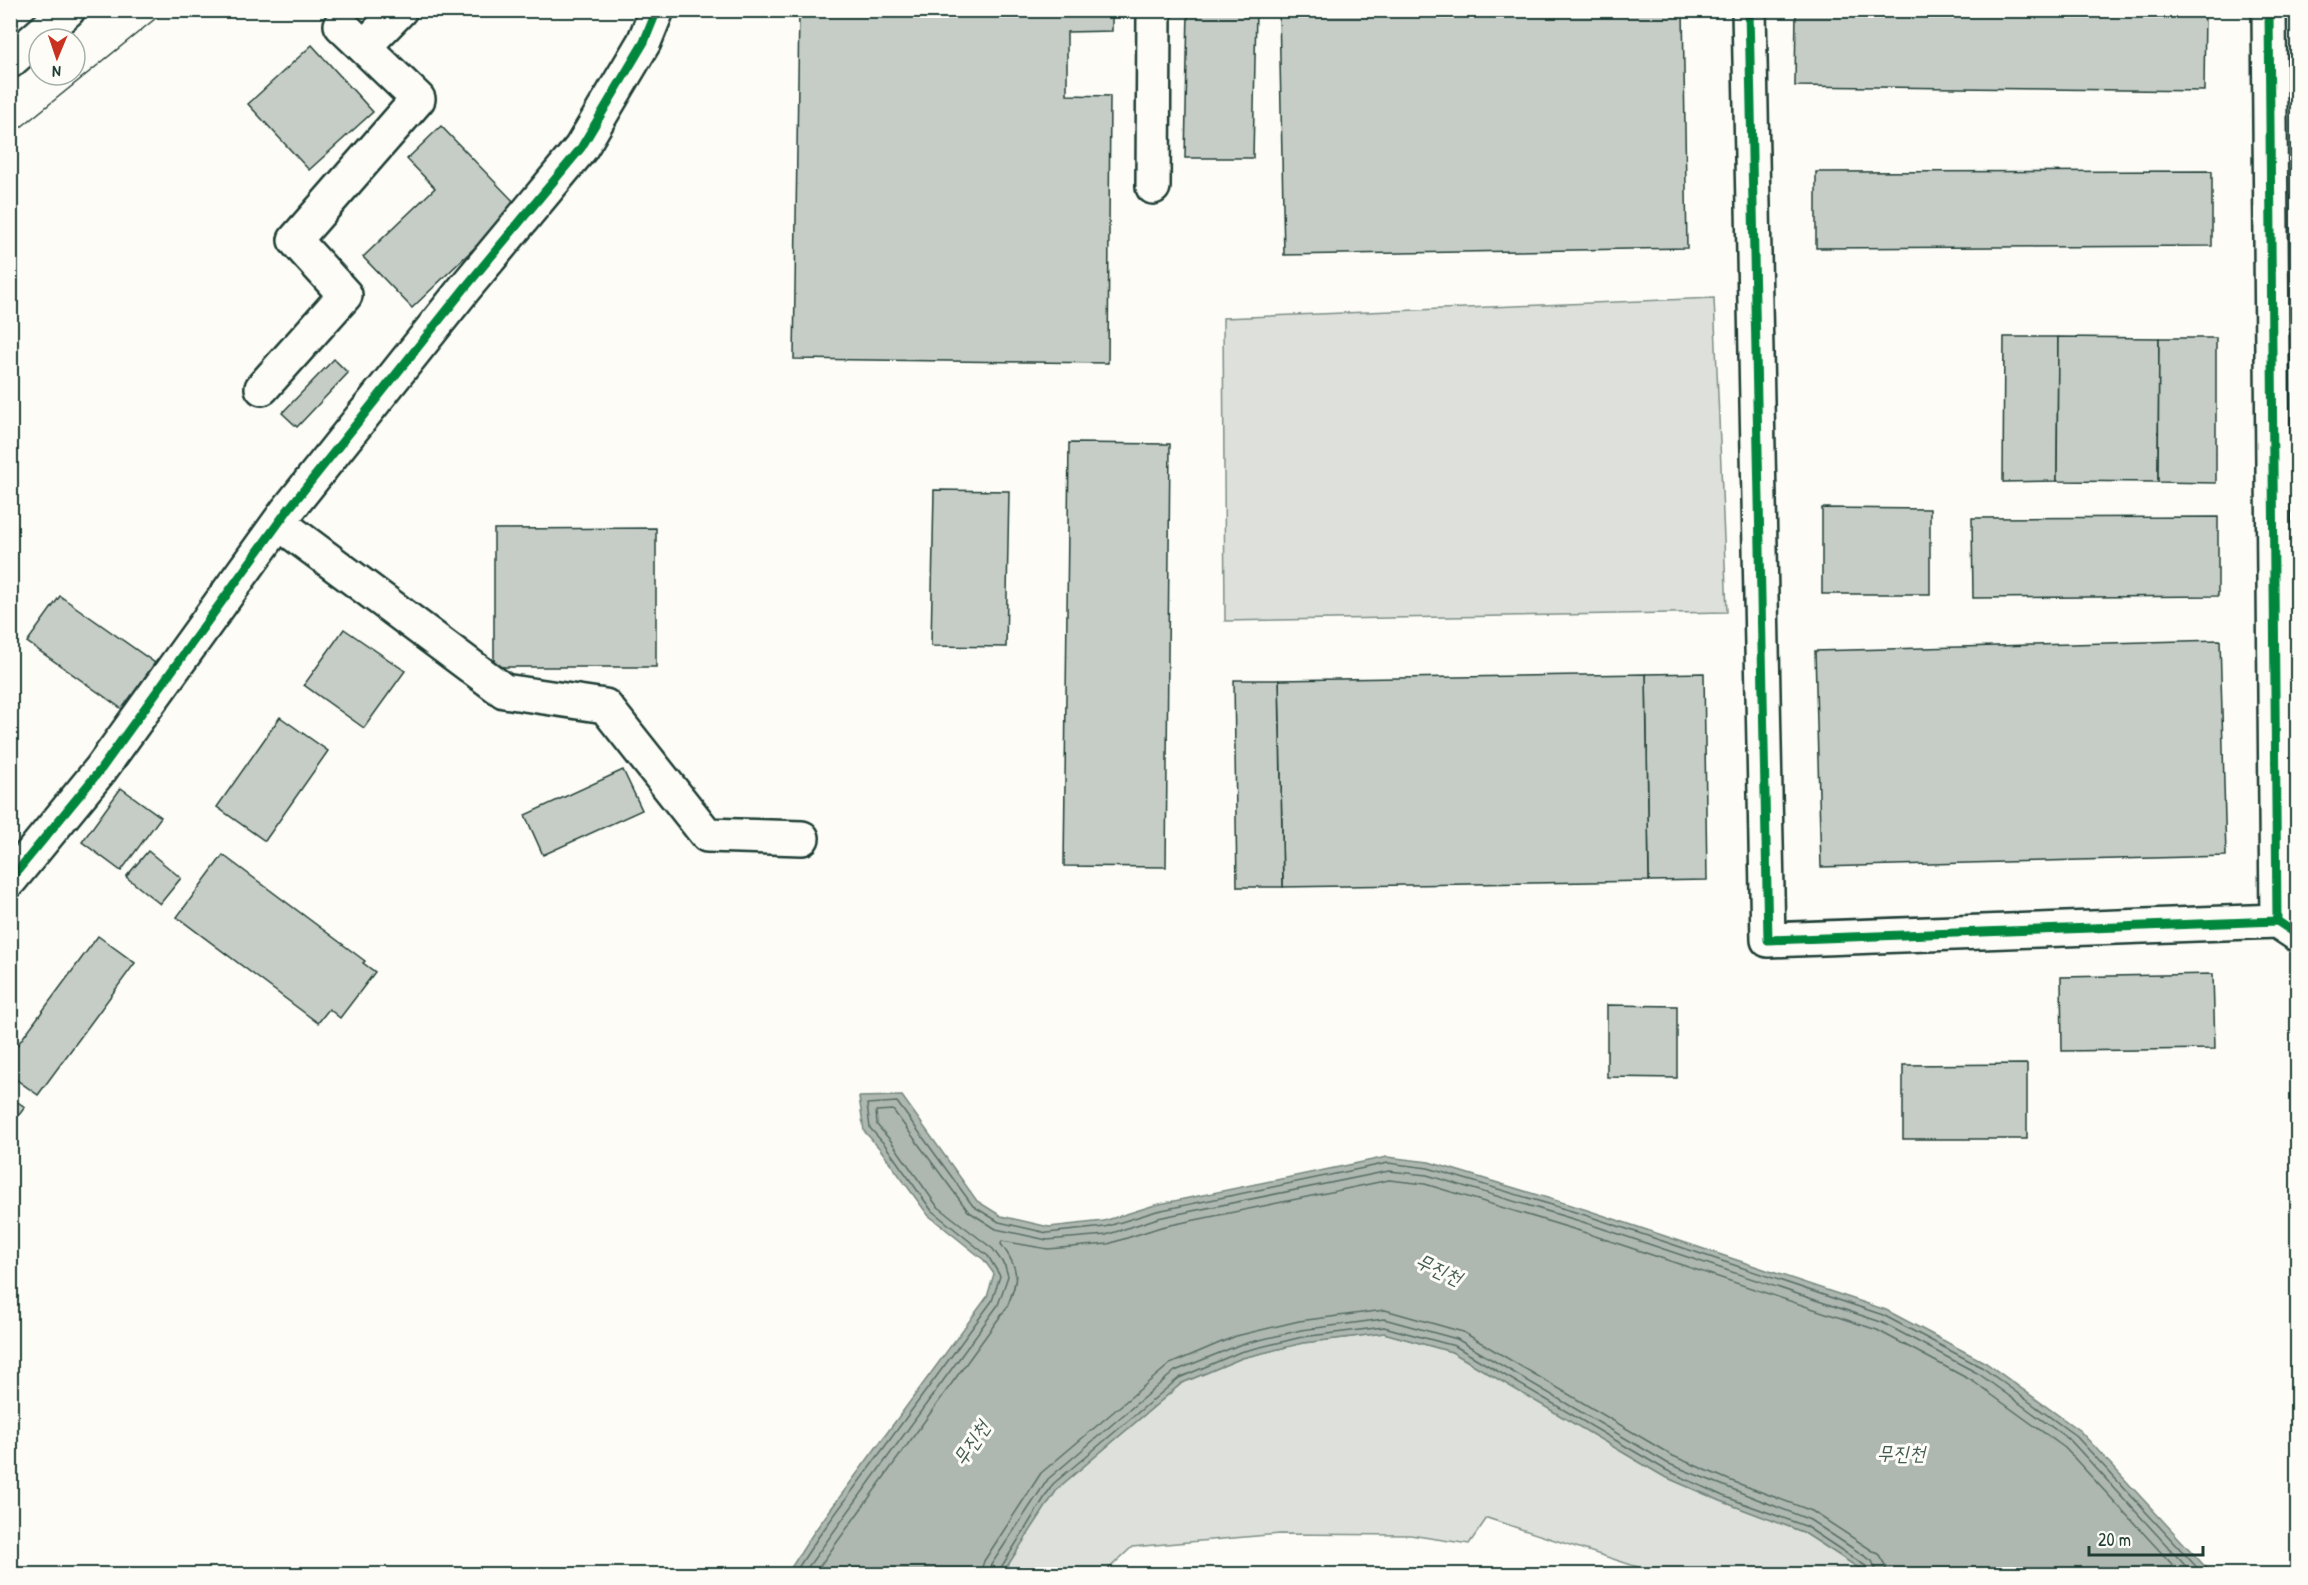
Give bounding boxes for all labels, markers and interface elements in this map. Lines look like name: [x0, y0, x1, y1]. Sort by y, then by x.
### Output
north arrow: [27, 27, 87, 87]
text: N: [51, 61, 61, 83]
water label: 무진천: [1412, 1246, 1469, 1292]
water label: 무진천: [946, 1414, 996, 1470]
water label: 무진천: [1877, 1439, 1927, 1466]
scale bar: [2089, 1519, 2203, 1557]
text: 20 m: [2098, 1527, 2131, 1552]

